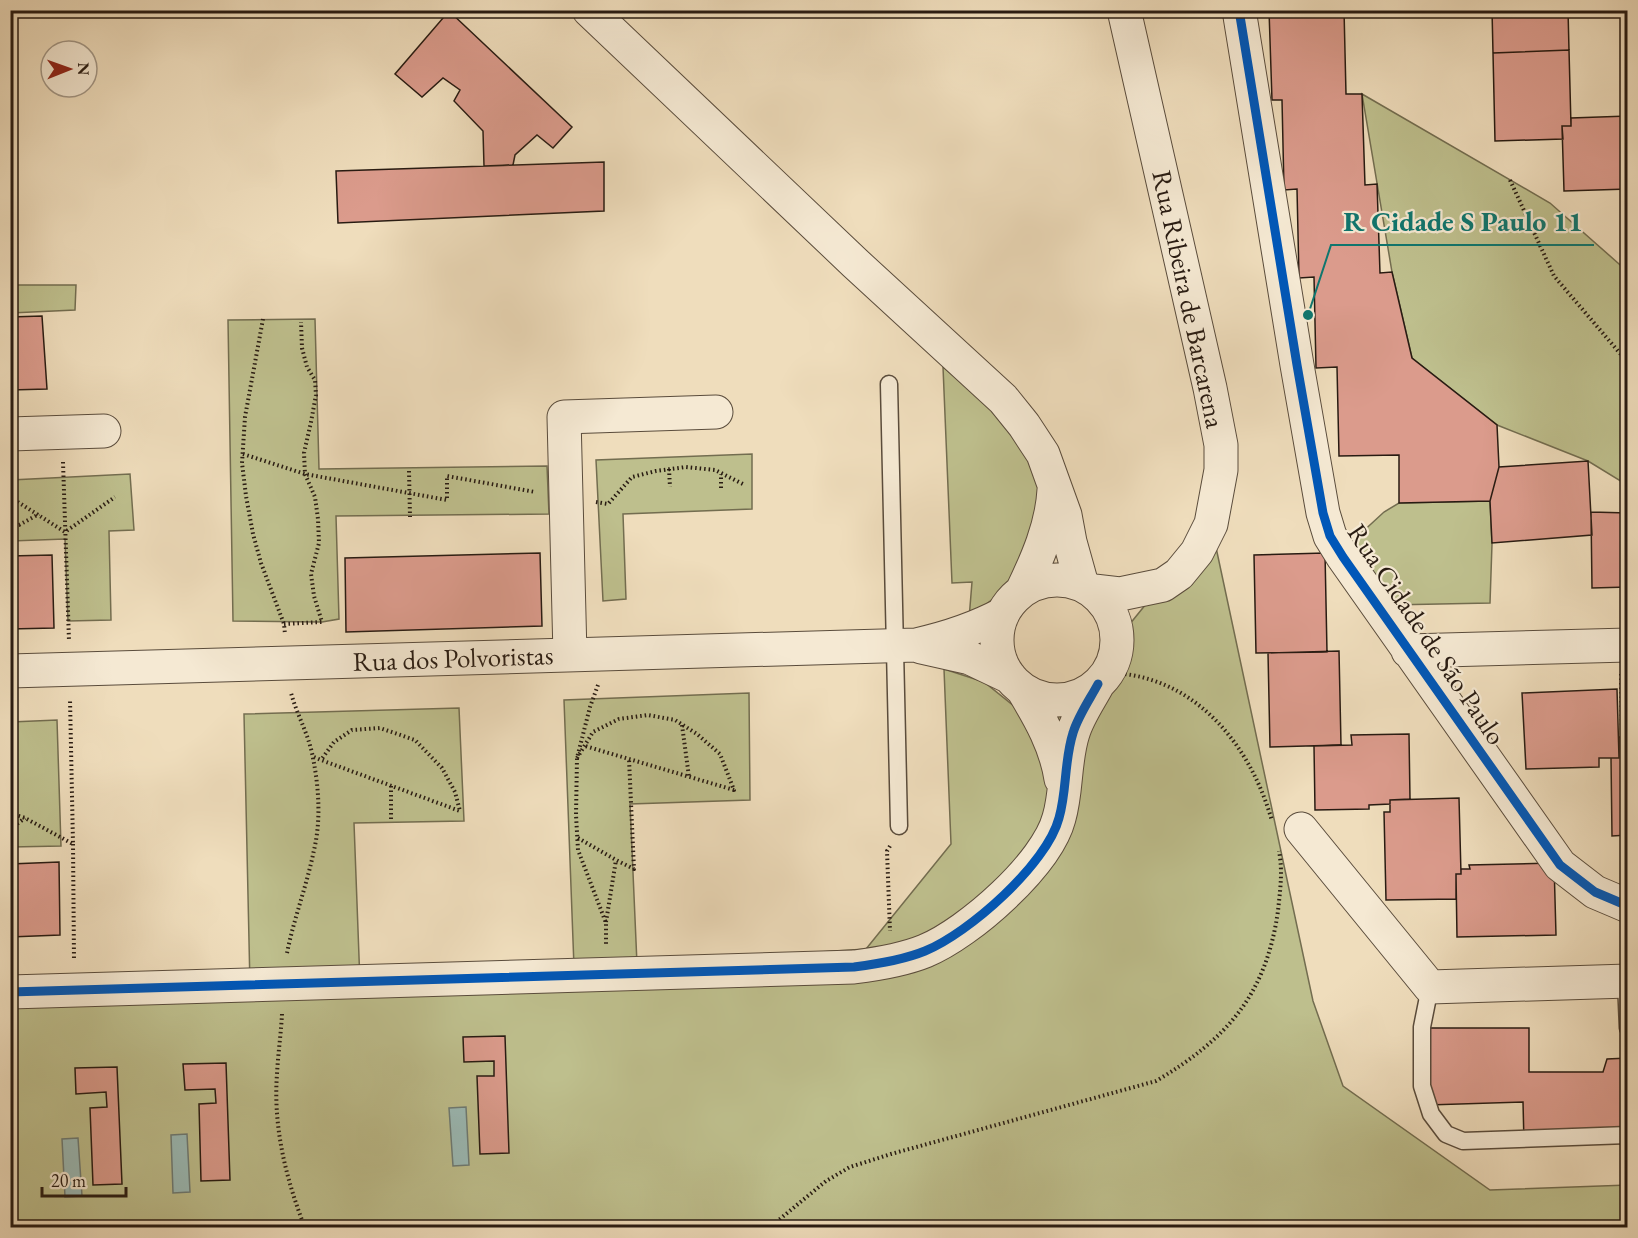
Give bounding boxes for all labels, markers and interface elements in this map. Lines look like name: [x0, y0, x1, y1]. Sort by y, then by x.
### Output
north arrow: [39, 39, 99, 99]
text: N: [73, 62, 94, 75]
street label: Rua Ribeira de Barcarena: [1145, 167, 1233, 431]
callout: R Cidade S Paulo 11: [1331, 199, 1594, 245]
text: R Cidade S Paulo 11: [1343, 203, 1583, 239]
street label: Rua Cidade de São Paulo: [1340, 517, 1514, 751]
street label: Rua dos Polvoristas: [352, 637, 554, 679]
scale bar: [42, 1160, 126, 1198]
text: 20 m: [51, 1169, 86, 1192]

